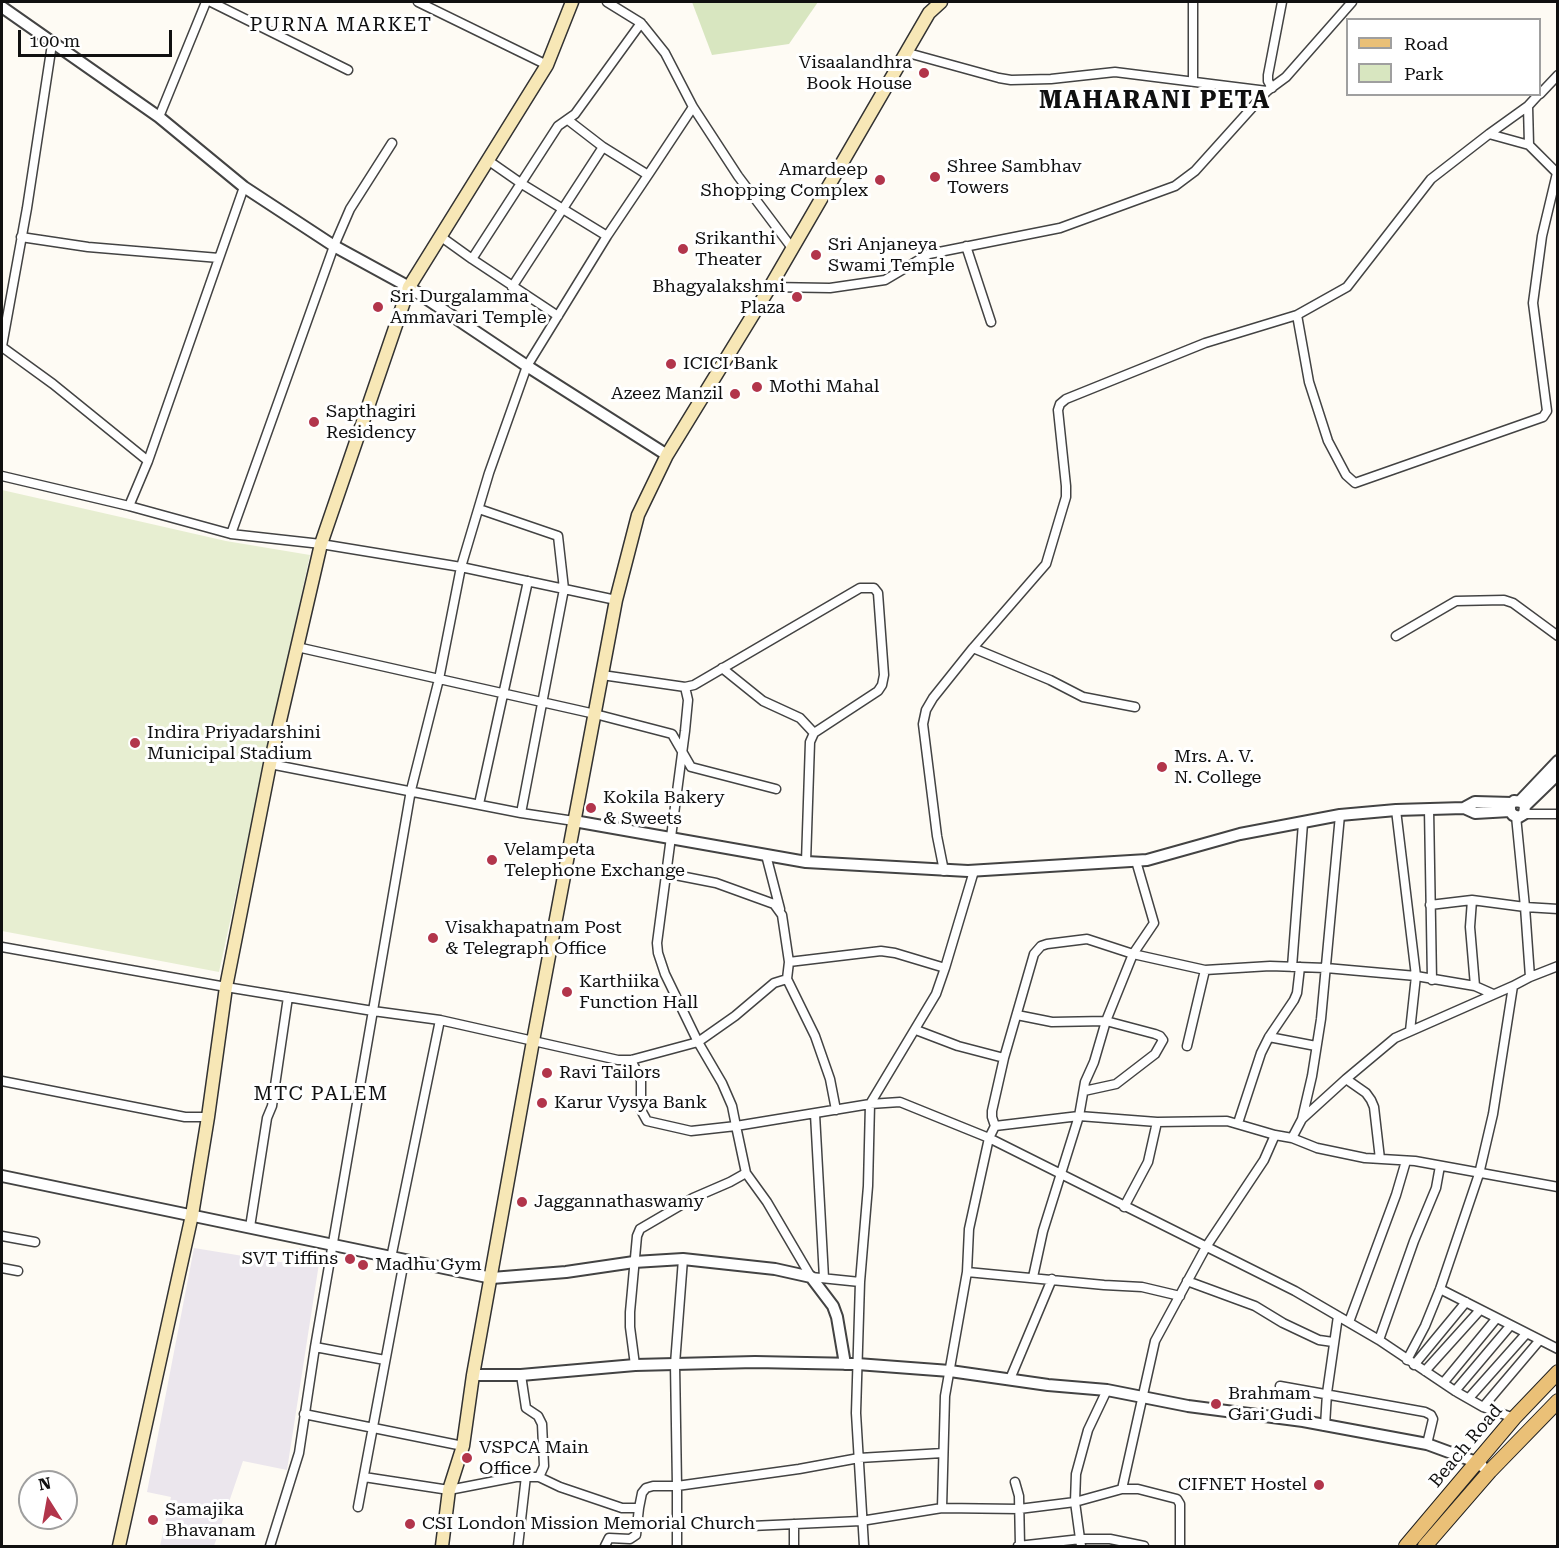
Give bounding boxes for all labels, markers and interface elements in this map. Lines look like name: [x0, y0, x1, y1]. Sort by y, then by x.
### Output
district label: PURNA MARKET: [249, 13, 433, 37]
scale bar: [21, 18, 176, 56]
legend: [1346, 18, 1541, 96]
text: 100 m: [29, 30, 80, 51]
text: Road: [1404, 33, 1448, 54]
place label: Visaalandhra Book House: [799, 52, 912, 94]
text: Park: [1404, 63, 1444, 84]
marker: Visaalandhra Book House: [917, 66, 931, 80]
district label: MAHARANI PETA: [1039, 87, 1271, 115]
place label: Shree Sambhav Towers: [947, 156, 1082, 198]
place label: Amardeep Shopping Complex: [701, 159, 868, 201]
marker: Shree Sambhav Towers: [928, 170, 942, 184]
marker: Amardeep Shopping Complex: [873, 173, 887, 187]
place label: Srikanthi Theater: [695, 228, 776, 270]
place label: Sri Anjaneya Swami Temple: [828, 234, 955, 276]
marker: Srikanthi Theater: [676, 242, 690, 256]
marker: Sri Anjaneya Swami Temple: [809, 248, 823, 262]
place label: Bhagyalakshmi Plaza: [652, 276, 785, 318]
place label: Sri Durgalamma Ammavari Temple: [390, 286, 547, 328]
marker: Bhagyalakshmi Plaza: [790, 290, 804, 304]
marker: Sri Durgalamma Ammavari Temple: [371, 300, 385, 314]
place label: ICICI Bank: [683, 353, 778, 375]
marker: ICICI Bank: [664, 357, 678, 371]
place label: Mothi Mahal: [769, 376, 879, 398]
marker: Mothi Mahal: [750, 380, 764, 394]
place label: Azeez Manzil: [611, 383, 723, 405]
marker: Azeez Manzil: [728, 387, 742, 401]
place label: Sapthagiri Residency: [326, 401, 416, 444]
marker: Sapthagiri Residency: [307, 415, 321, 429]
place label: Indira Priyadarshini Municipal Stadium: [147, 722, 321, 764]
marker: Indira Priyadarshini Municipal Stadium: [128, 736, 142, 750]
place label: Mrs. A. V. N. College: [1174, 746, 1261, 789]
marker: Mrs. A. V. N. College: [1155, 760, 1169, 774]
place label: Kokila Bakery & Sweets: [603, 787, 725, 830]
marker: Kokila Bakery & Sweets: [584, 801, 598, 815]
place label: Velampeta Telephone Exchange: [504, 839, 685, 882]
marker: Velampeta Telephone Exchange: [485, 853, 499, 867]
place label: Visakhapatnam Post & Telegraph Office: [445, 917, 622, 960]
marker: Visakhapatnam Post & Telegraph Office: [426, 931, 440, 945]
place label: Karthiika Function Hall: [579, 971, 698, 1014]
marker: Karthiika Function Hall: [560, 985, 574, 999]
place label: Ravi Tailors: [559, 1062, 660, 1084]
marker: Ravi Tailors: [540, 1066, 554, 1080]
district label: MTC PALEM: [253, 1082, 389, 1106]
place label: Karur Vysya Bank: [554, 1092, 707, 1114]
marker: Karur Vysya Bank: [535, 1096, 549, 1110]
place label: Jaggannathaswamy: [534, 1191, 704, 1213]
marker: Jaggannathaswamy: [515, 1195, 529, 1209]
place label: SVT Tiffins: [242, 1248, 338, 1270]
marker: SVT Tiffins: [343, 1252, 357, 1266]
place label: Madhu Gym: [375, 1254, 482, 1276]
marker: Madhu Gym: [356, 1258, 370, 1272]
place label: Brahmam Gari Gudi: [1228, 1383, 1313, 1426]
marker: Brahmam Gari Gudi: [1209, 1397, 1223, 1411]
street label: Beach Road: [1425, 1400, 1507, 1492]
place label: VSPCA Main Office: [479, 1437, 589, 1480]
marker: VSPCA Main Office: [460, 1451, 474, 1465]
north arrow: [18, 1470, 78, 1530]
text: N: [37, 1473, 53, 1494]
place label: CIFNET Hostel: [1178, 1474, 1307, 1496]
marker: CIFNET Hostel: [1312, 1478, 1326, 1492]
place label: Samajika Bhavanam: [165, 1499, 256, 1541]
marker: Samajika Bhavanam: [146, 1513, 160, 1527]
place label: CSI London Mission Memorial Church: [422, 1513, 755, 1535]
marker: CSI London Mission Memorial Church: [403, 1517, 417, 1531]

